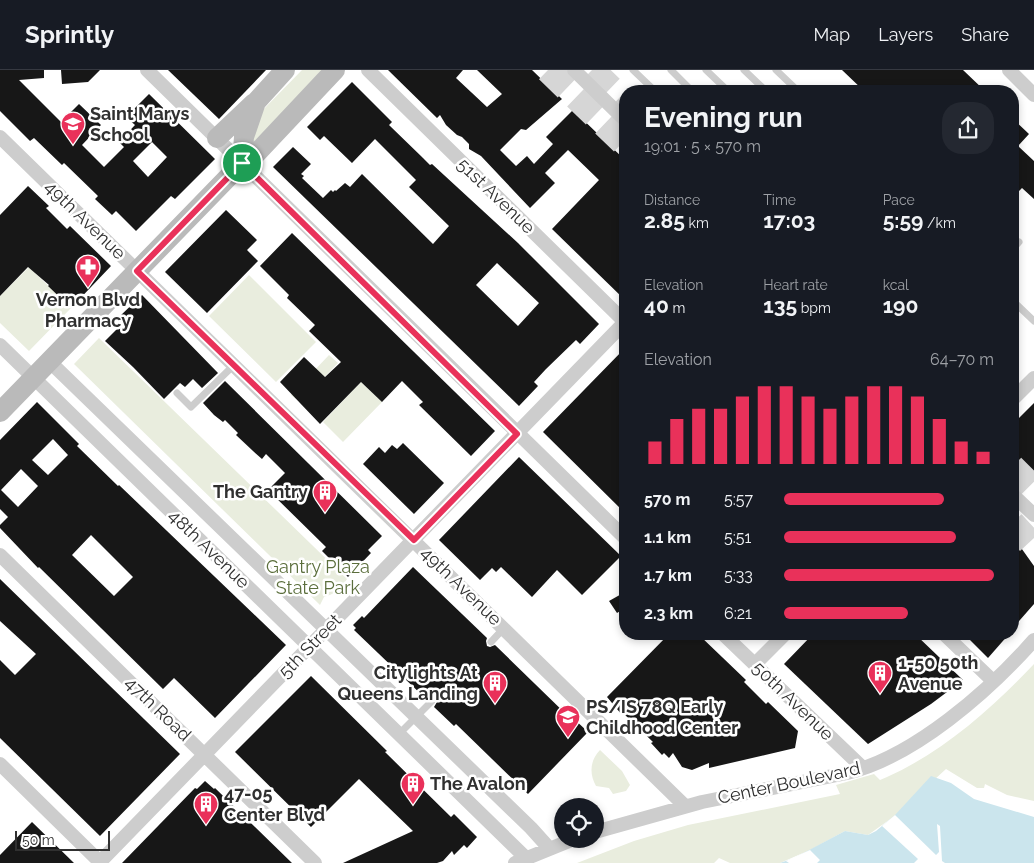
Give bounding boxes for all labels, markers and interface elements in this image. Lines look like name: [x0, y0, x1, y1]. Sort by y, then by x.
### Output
text: Sprintly: [25, 20, 114, 49]
text: Map: [814, 24, 850, 45]
text: Layers: [878, 24, 933, 45]
text: Share: [961, 24, 1009, 45]
text: Evening run: [644, 101, 803, 134]
button: share: [942, 102, 994, 154]
place label: Saint Marys School: [90, 103, 189, 145]
school or university icon: Saint Marys School: [60, 111, 86, 145]
text: 19:01 · 5 × 570 m: [644, 137, 761, 156]
pin: [221, 142, 263, 184]
icon: arrive: [228, 149, 256, 177]
street label: 51st Avenue: [453, 154, 540, 238]
street label: 49th Avenue: [41, 176, 130, 264]
text: Distance: [644, 192, 700, 208]
text: Time: [763, 192, 796, 208]
text: Pace: [883, 192, 915, 208]
text: 2.85: [644, 208, 685, 233]
text: 17:03: [763, 208, 815, 233]
text: 5:59: [883, 208, 923, 233]
text: km: [685, 215, 709, 231]
text: /km: [923, 215, 956, 231]
pharmacy icon: Vernon Blvd Pharmacy: [75, 254, 101, 288]
text: Elevation: [644, 277, 703, 293]
text: Heart rate: [763, 277, 828, 293]
text: kcal: [883, 277, 909, 293]
place label: Vernon Blvd Pharmacy: [36, 289, 140, 331]
text: 40: [644, 293, 669, 318]
text: 135: [763, 293, 797, 318]
text: 190: [883, 293, 918, 318]
text: m: [669, 300, 685, 316]
text: bpm: [797, 300, 831, 316]
text: Elevation: [644, 350, 712, 369]
text: 64–70 m: [930, 350, 994, 369]
building icon: The Gantry: [312, 479, 338, 513]
place label: The Gantry: [213, 481, 308, 502]
text: 570 m: [644, 490, 690, 509]
text: 5:57: [724, 490, 753, 509]
street label: 48th Avenue: [165, 505, 254, 593]
text: 1.1 km: [644, 528, 691, 547]
text: 5:51: [724, 528, 751, 547]
street label: 49th Avenue: [417, 542, 506, 630]
park label: Gantry Plaza State Park: [266, 556, 370, 598]
text: 1.7 km: [644, 566, 692, 585]
text: 5:33: [724, 566, 753, 585]
text: 2.3 km: [644, 604, 693, 623]
text: 6:21: [724, 604, 752, 623]
street label: 5th Street: [274, 609, 345, 682]
place label: 1-50 50th Avenue: [898, 652, 978, 694]
street label: 50th Avenue: [748, 657, 839, 745]
building icon: 1-50 50th Avenue: [867, 660, 893, 694]
place label: Citylights At Queens Landing: [337, 662, 478, 704]
building icon: Citylights At Queens Landing: [482, 670, 508, 704]
street label: 47th Road: [121, 672, 196, 745]
place label: PS/IS 78Q Early Childhood Center: [586, 696, 738, 738]
school or university icon: PS/IS 78Q Early Childhood Center: [555, 704, 581, 738]
street label: Center Boulevard: [716, 757, 862, 808]
building icon: The Avalon: [400, 771, 426, 805]
place label: The Avalon: [430, 773, 526, 794]
place label: 47-05 Center Blvd: [224, 783, 325, 825]
building icon: 47-05 Center Blvd: [193, 791, 219, 825]
map controls: [554, 798, 604, 848]
button: locate: [554, 798, 604, 848]
scale bar: [15, 828, 110, 851]
text: 50 m: [22, 832, 55, 848]

